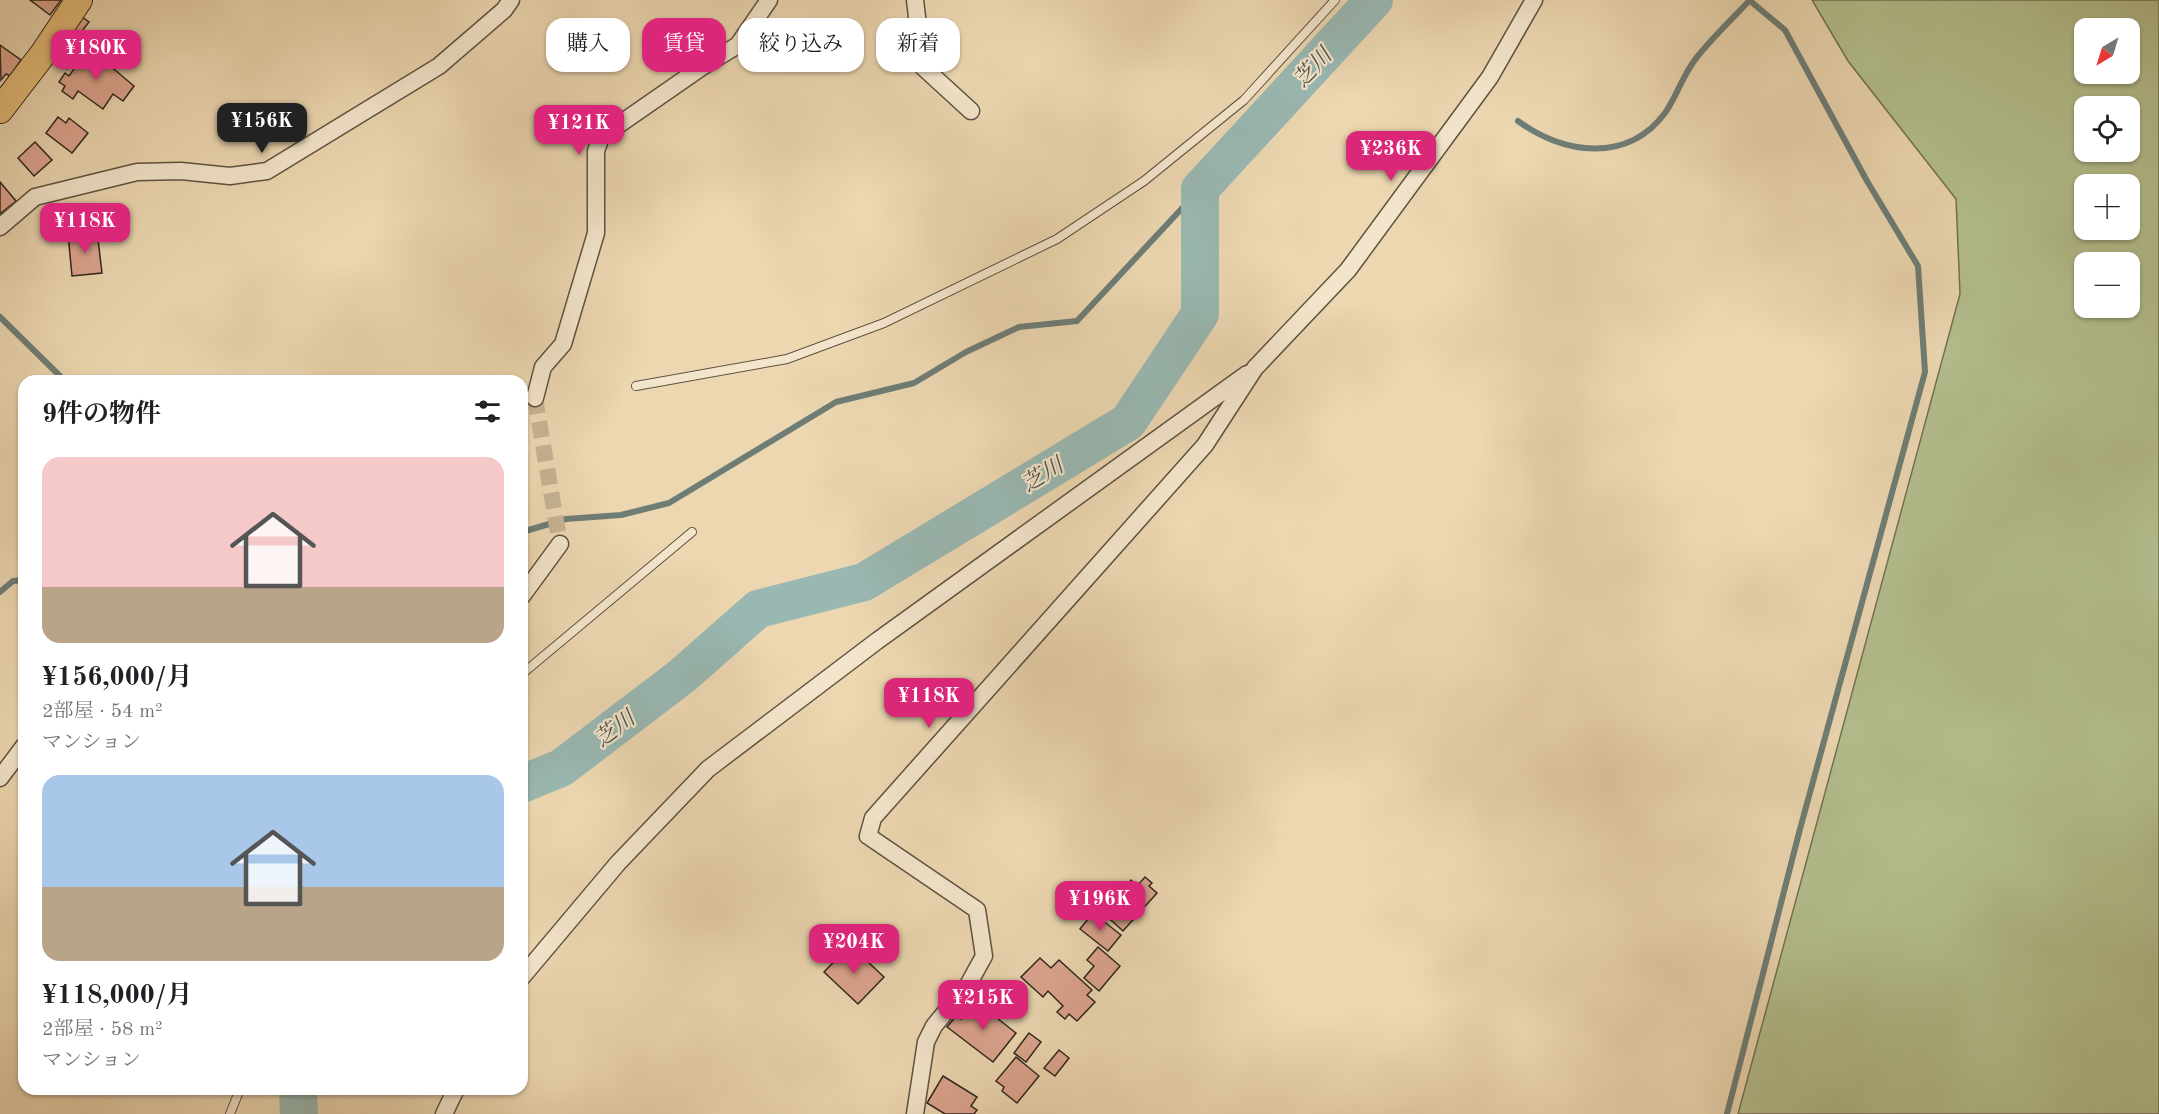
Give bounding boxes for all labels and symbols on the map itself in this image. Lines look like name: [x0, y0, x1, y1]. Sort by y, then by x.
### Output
north arrow: [2074, 18, 2140, 84]
pin: ¥180K: [54, 30, 138, 81]
water label: 芝川: [1289, 42, 1338, 92]
pin: ¥156K: [220, 103, 304, 154]
pin: ¥121K: [537, 105, 621, 156]
pin: ¥236K: [1349, 131, 1433, 182]
pin: ¥118K: [43, 203, 127, 254]
water label: 芝川: [1017, 452, 1069, 496]
pin: ¥118K: [887, 678, 971, 729]
water label: 芝川: [590, 705, 641, 752]
pin: ¥196K: [1058, 881, 1142, 932]
pin: ¥204K: [812, 924, 896, 975]
pin: ¥215K: [941, 980, 1025, 1031]

